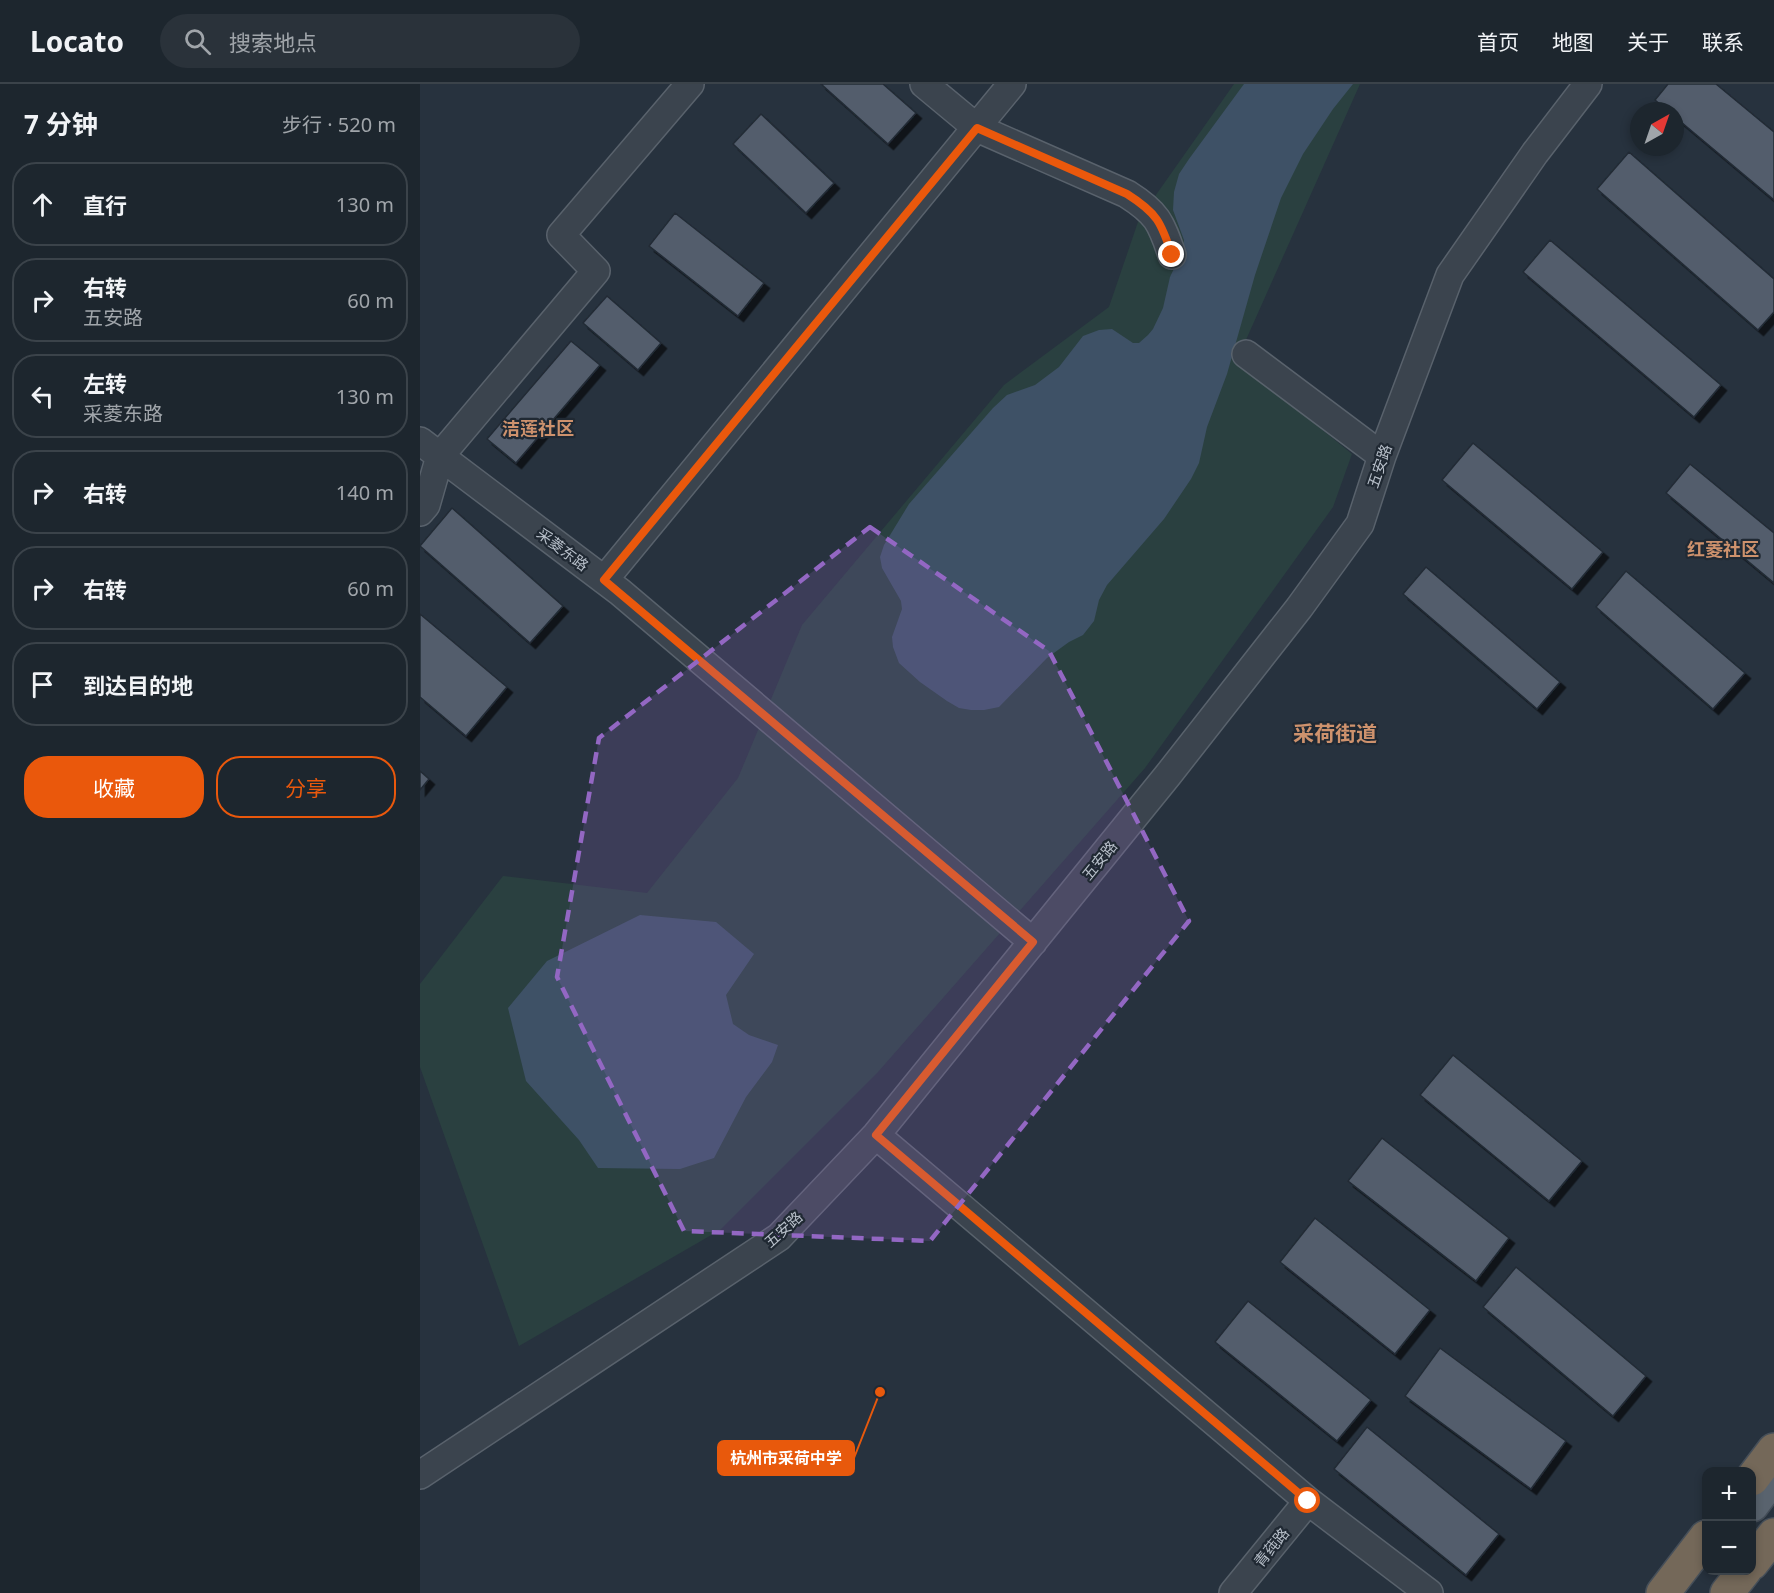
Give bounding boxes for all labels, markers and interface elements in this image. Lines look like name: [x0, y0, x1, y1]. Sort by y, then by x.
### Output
search box: [160, 14, 580, 68]
text: Locato: [30, 22, 124, 60]
icon: search: [181, 25, 214, 58]
text: 搜索地点: [229, 27, 317, 57]
text: 首页: [1477, 28, 1519, 56]
text: 地图: [1552, 28, 1594, 56]
text: 关于: [1627, 28, 1669, 56]
text: 联系: [1702, 28, 1744, 56]
north arrow: [1630, 102, 1684, 156]
text: 7 分钟: [24, 106, 98, 142]
text: 步行 · 520 m: [282, 111, 396, 138]
icon: ahead: [26, 188, 59, 221]
text: 直行: [83, 190, 127, 220]
text: 130 m: [336, 191, 394, 218]
route end: [1158, 241, 1184, 267]
text: 右转: [83, 272, 127, 302]
icon: right: [26, 284, 59, 317]
text: 60 m: [347, 287, 394, 314]
text: 五安路: [83, 304, 143, 331]
text: 左转: [83, 368, 127, 398]
icon: left: [26, 380, 59, 413]
text: 130 m: [336, 383, 394, 410]
text: 采菱东路: [83, 400, 163, 427]
district label: 洁莲社区: [502, 416, 574, 440]
street label: 五安路: [1362, 441, 1396, 491]
icon: right: [26, 476, 59, 509]
text: 右转: [83, 478, 127, 508]
text: 140 m: [336, 479, 394, 506]
street label: 采菱东路: [533, 523, 593, 575]
district label: 红菱社区: [1687, 537, 1759, 561]
icon: right: [26, 572, 59, 605]
text: 右转: [83, 574, 127, 604]
text: 60 m: [347, 575, 394, 602]
icon: arrive: [26, 668, 59, 701]
text: 到达目的地: [83, 670, 193, 700]
district label: 采荷街道: [1293, 719, 1377, 747]
button: 收藏: [24, 756, 204, 818]
button: 分享: [216, 756, 396, 818]
street label: 五安路: [1077, 836, 1121, 884]
street label: 五安路: [760, 1207, 806, 1251]
callout: 杭州市采荷中学: [718, 1441, 854, 1475]
text: 杭州市采荷中学: [730, 1447, 842, 1469]
map controls: [1702, 1467, 1756, 1575]
button: +: [1702, 1467, 1756, 1521]
route start: [1294, 1487, 1320, 1513]
button: −: [1702, 1521, 1756, 1575]
street label: 青莼路: [1249, 1523, 1293, 1571]

